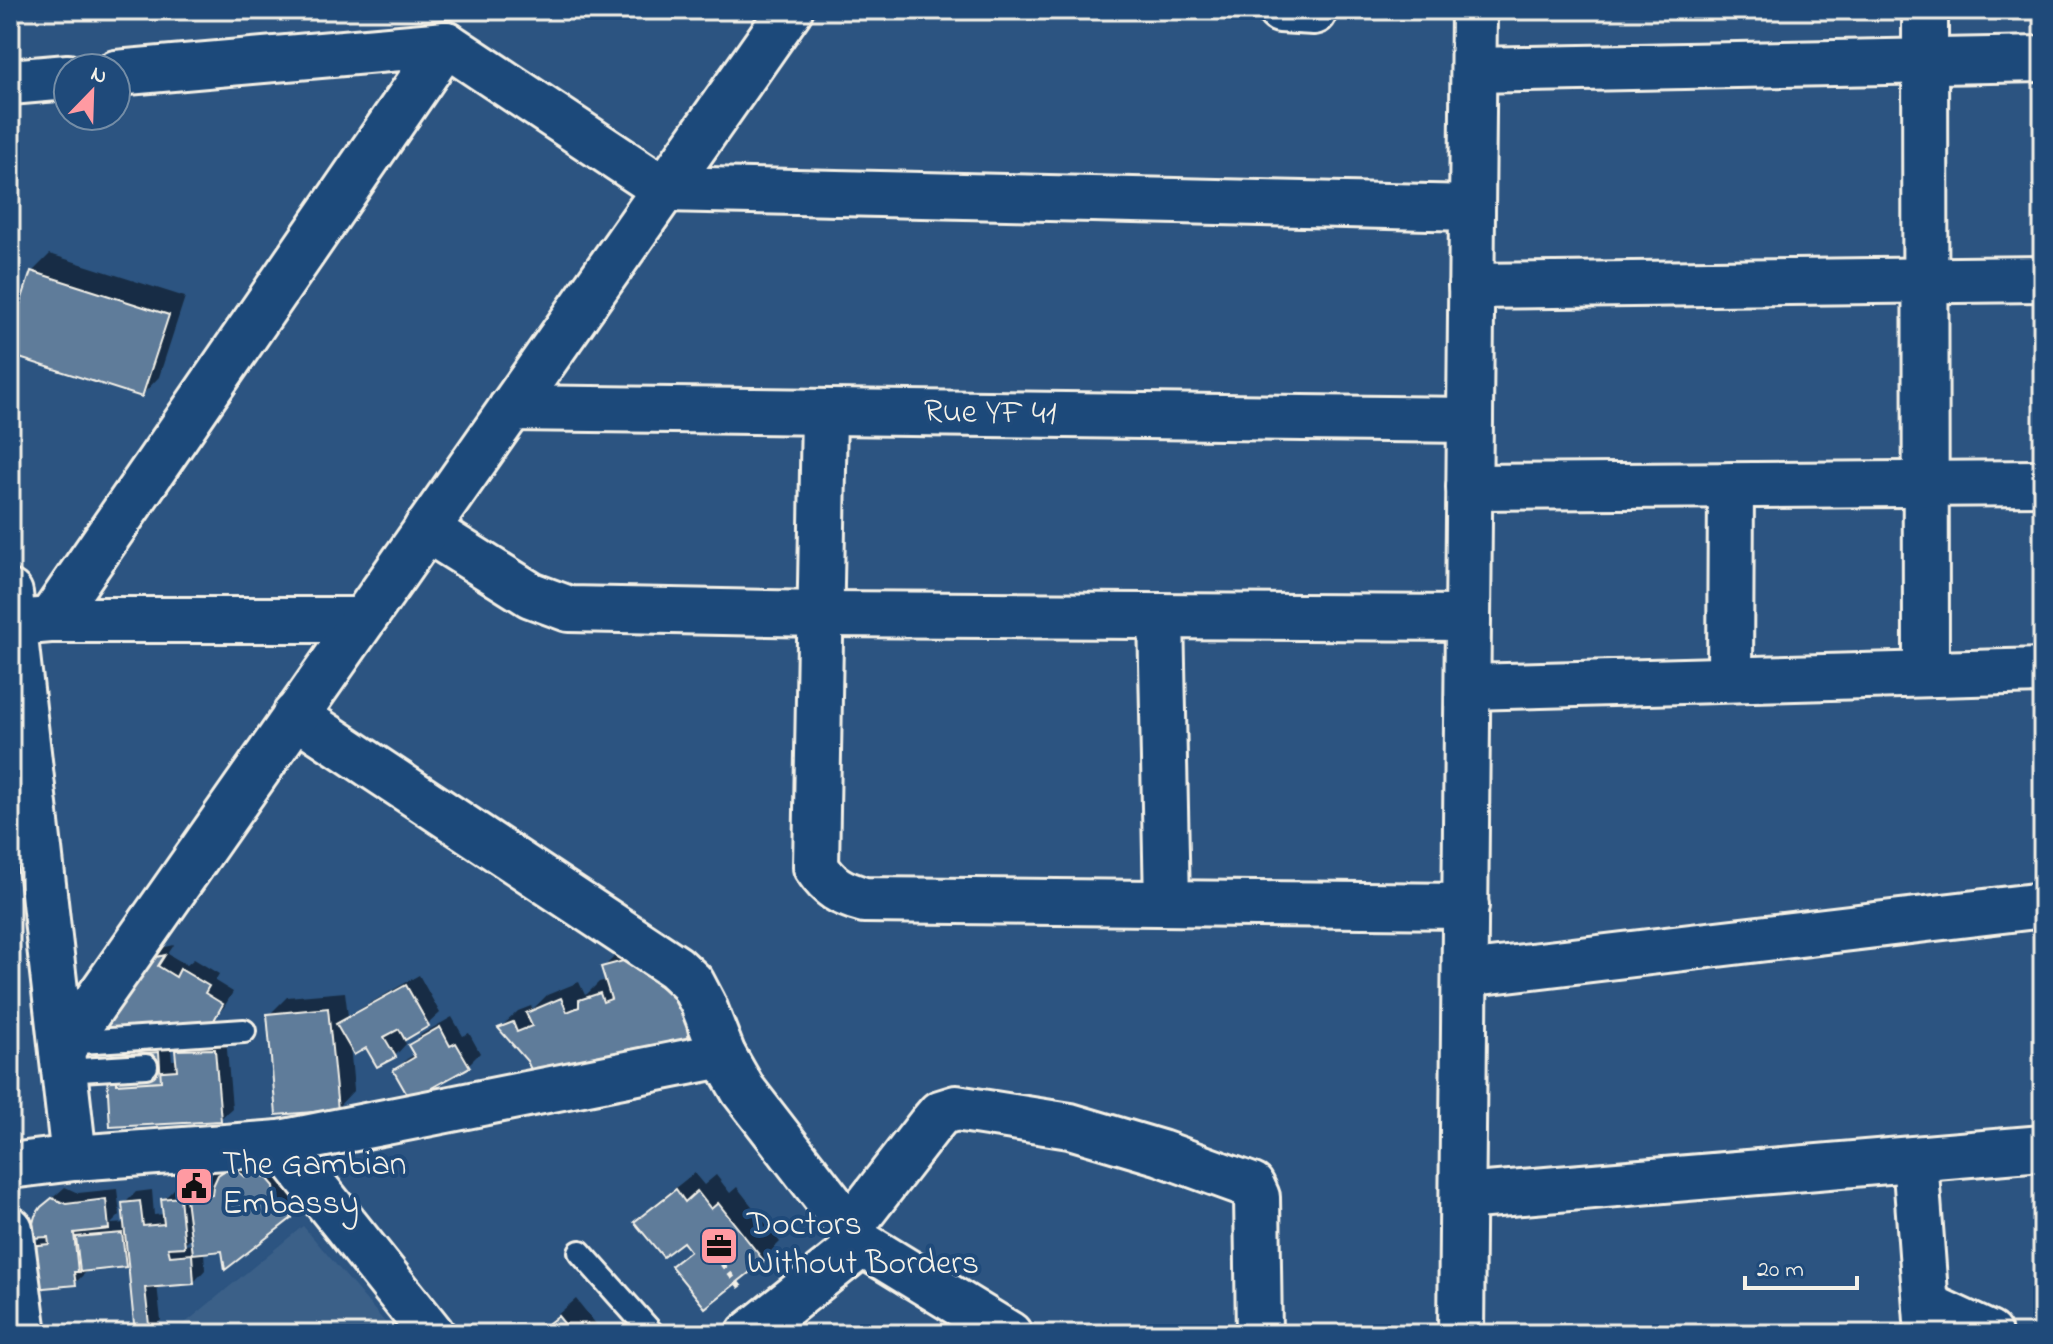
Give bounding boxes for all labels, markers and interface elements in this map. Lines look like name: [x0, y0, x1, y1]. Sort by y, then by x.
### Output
north arrow: [52, 52, 132, 132]
text: N: [86, 59, 112, 94]
street label: Rue YF 41: [923, 388, 1057, 440]
place label: The Gambian Embassy: [222, 1141, 407, 1230]
public building icon: The Gambian Embassy: [173, 1165, 215, 1207]
place label: Doctors Without Borders: [746, 1201, 979, 1290]
office icon: Doctors Without Borders: [698, 1225, 740, 1267]
scale bar: [1745, 1240, 1857, 1290]
text: 20 m: [1757, 1253, 1804, 1288]

